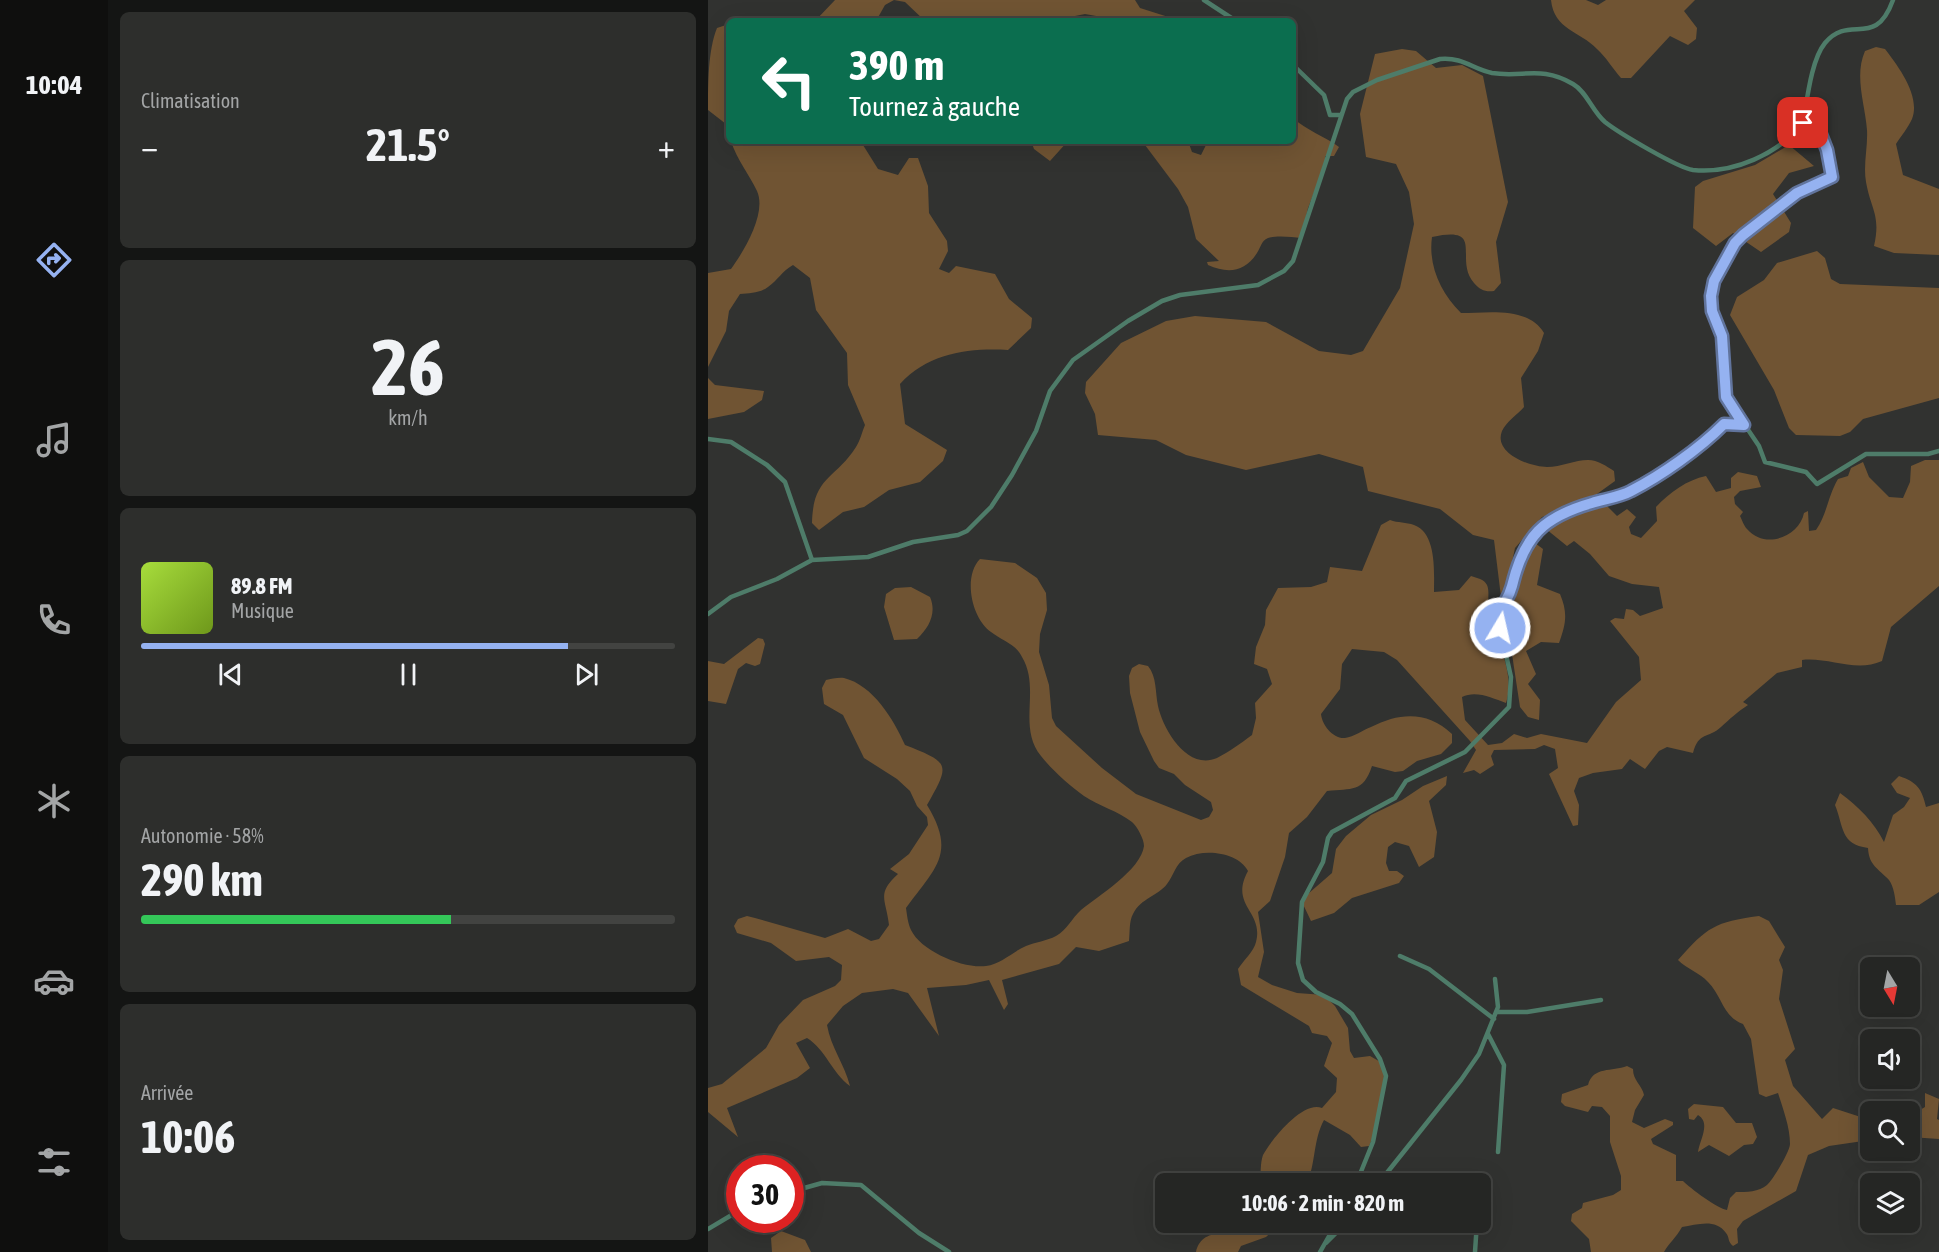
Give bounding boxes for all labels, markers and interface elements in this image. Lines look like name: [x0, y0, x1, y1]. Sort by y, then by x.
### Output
text: 390 m: [849, 41, 944, 89]
icon: left: [750, 42, 828, 120]
text: 10:04: [26, 69, 82, 100]
text: Climatisation: [141, 89, 240, 112]
text: Tournez à gauche: [849, 91, 1020, 122]
pin: [1777, 97, 1828, 148]
icon: arrive: [1786, 106, 1819, 139]
text: 21.5°: [366, 119, 450, 171]
text: −: [141, 127, 158, 165]
text: +: [658, 127, 675, 165]
icon: directions: [33, 239, 75, 281]
text: 26: [371, 322, 445, 412]
text: km/h: [388, 406, 428, 429]
icon: music: [33, 419, 75, 461]
text: 89.8 FM: [231, 573, 293, 599]
position arrow: [1468, 596, 1532, 660]
icon: phone: [33, 599, 75, 641]
text: Musique: [231, 599, 294, 622]
icon: previous: [214, 658, 247, 691]
icon: pause: [392, 658, 425, 691]
icon: next: [570, 658, 603, 691]
icon: climate: [33, 780, 75, 822]
text: Autonomie · 58%: [141, 824, 264, 847]
text: 290 km: [141, 854, 263, 906]
north arrow: [1860, 957, 1920, 1017]
map controls: [1860, 957, 1920, 1233]
icon: car: [33, 960, 75, 1002]
button: sound: [1860, 1029, 1920, 1089]
text: Arrivée: [141, 1081, 193, 1104]
button: search: [1860, 1101, 1920, 1161]
text: 10:06: [141, 1111, 235, 1163]
icon: filters: [33, 1141, 75, 1183]
speed limit sign: 30: [726, 1155, 804, 1233]
button: layers: [1860, 1173, 1920, 1233]
text: 10:06 · 2 min · 820 m: [1242, 1190, 1404, 1216]

